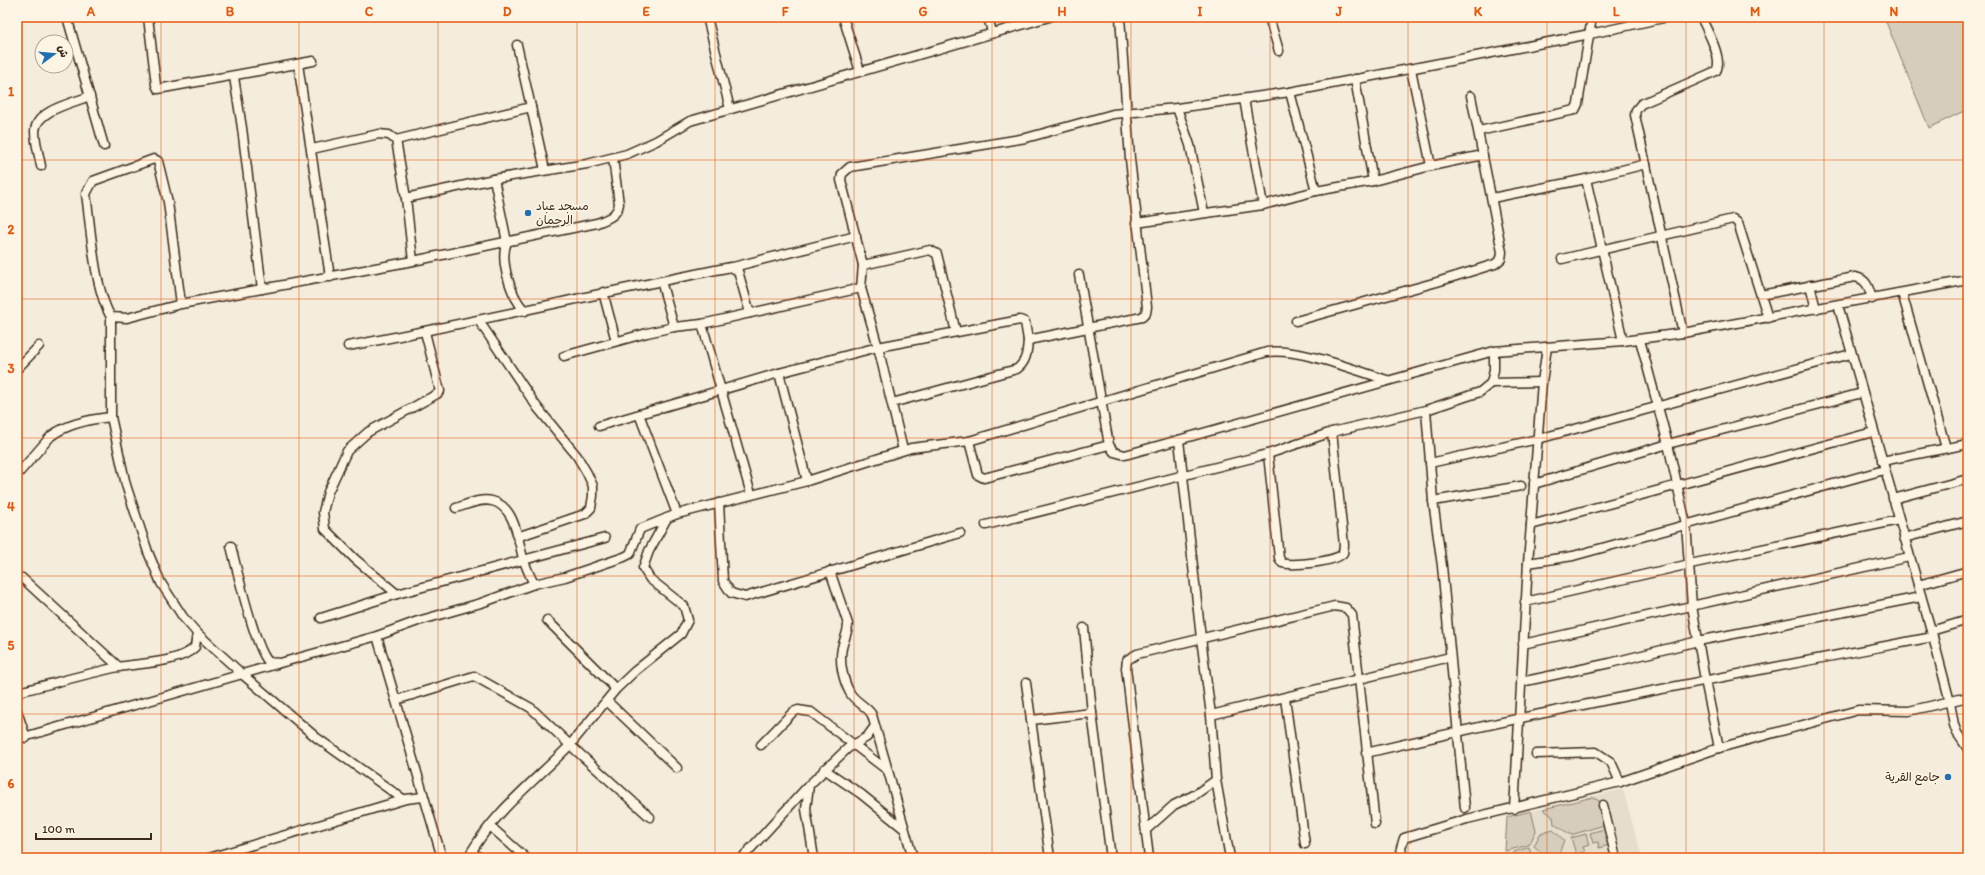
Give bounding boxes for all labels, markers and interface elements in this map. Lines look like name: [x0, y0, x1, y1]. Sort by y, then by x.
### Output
text: A: [86, 4, 96, 19]
text: B: [226, 4, 235, 19]
text: C: [365, 4, 374, 19]
text: D: [503, 4, 512, 19]
text: E: [642, 4, 650, 19]
text: F: [782, 4, 789, 19]
text: G: [919, 4, 928, 19]
text: H: [1058, 4, 1067, 19]
text: I: [1198, 4, 1203, 19]
text: J: [1335, 4, 1343, 19]
text: K: [1474, 4, 1483, 19]
text: L: [1613, 4, 1620, 19]
text: M: [1750, 4, 1760, 19]
text: N: [1890, 4, 1899, 19]
north arrow: [34, 34, 74, 74]
text: ش: [55, 44, 71, 59]
text: 1: [8, 84, 14, 99]
place label: مسجد عباد الرحمان: [536, 199, 589, 227]
marker: مسجد عباد الرحمان: [523, 208, 533, 218]
text: 2: [8, 222, 15, 237]
text: 3: [7, 361, 15, 376]
text: 4: [7, 499, 15, 514]
text: 5: [8, 638, 15, 653]
place label: جامع القرية: [1885, 770, 1940, 786]
marker: جامع القرية: [1943, 772, 1953, 782]
text: 6: [8, 776, 15, 791]
scale bar: [36, 815, 151, 841]
text: 100 m: [42, 822, 75, 836]

